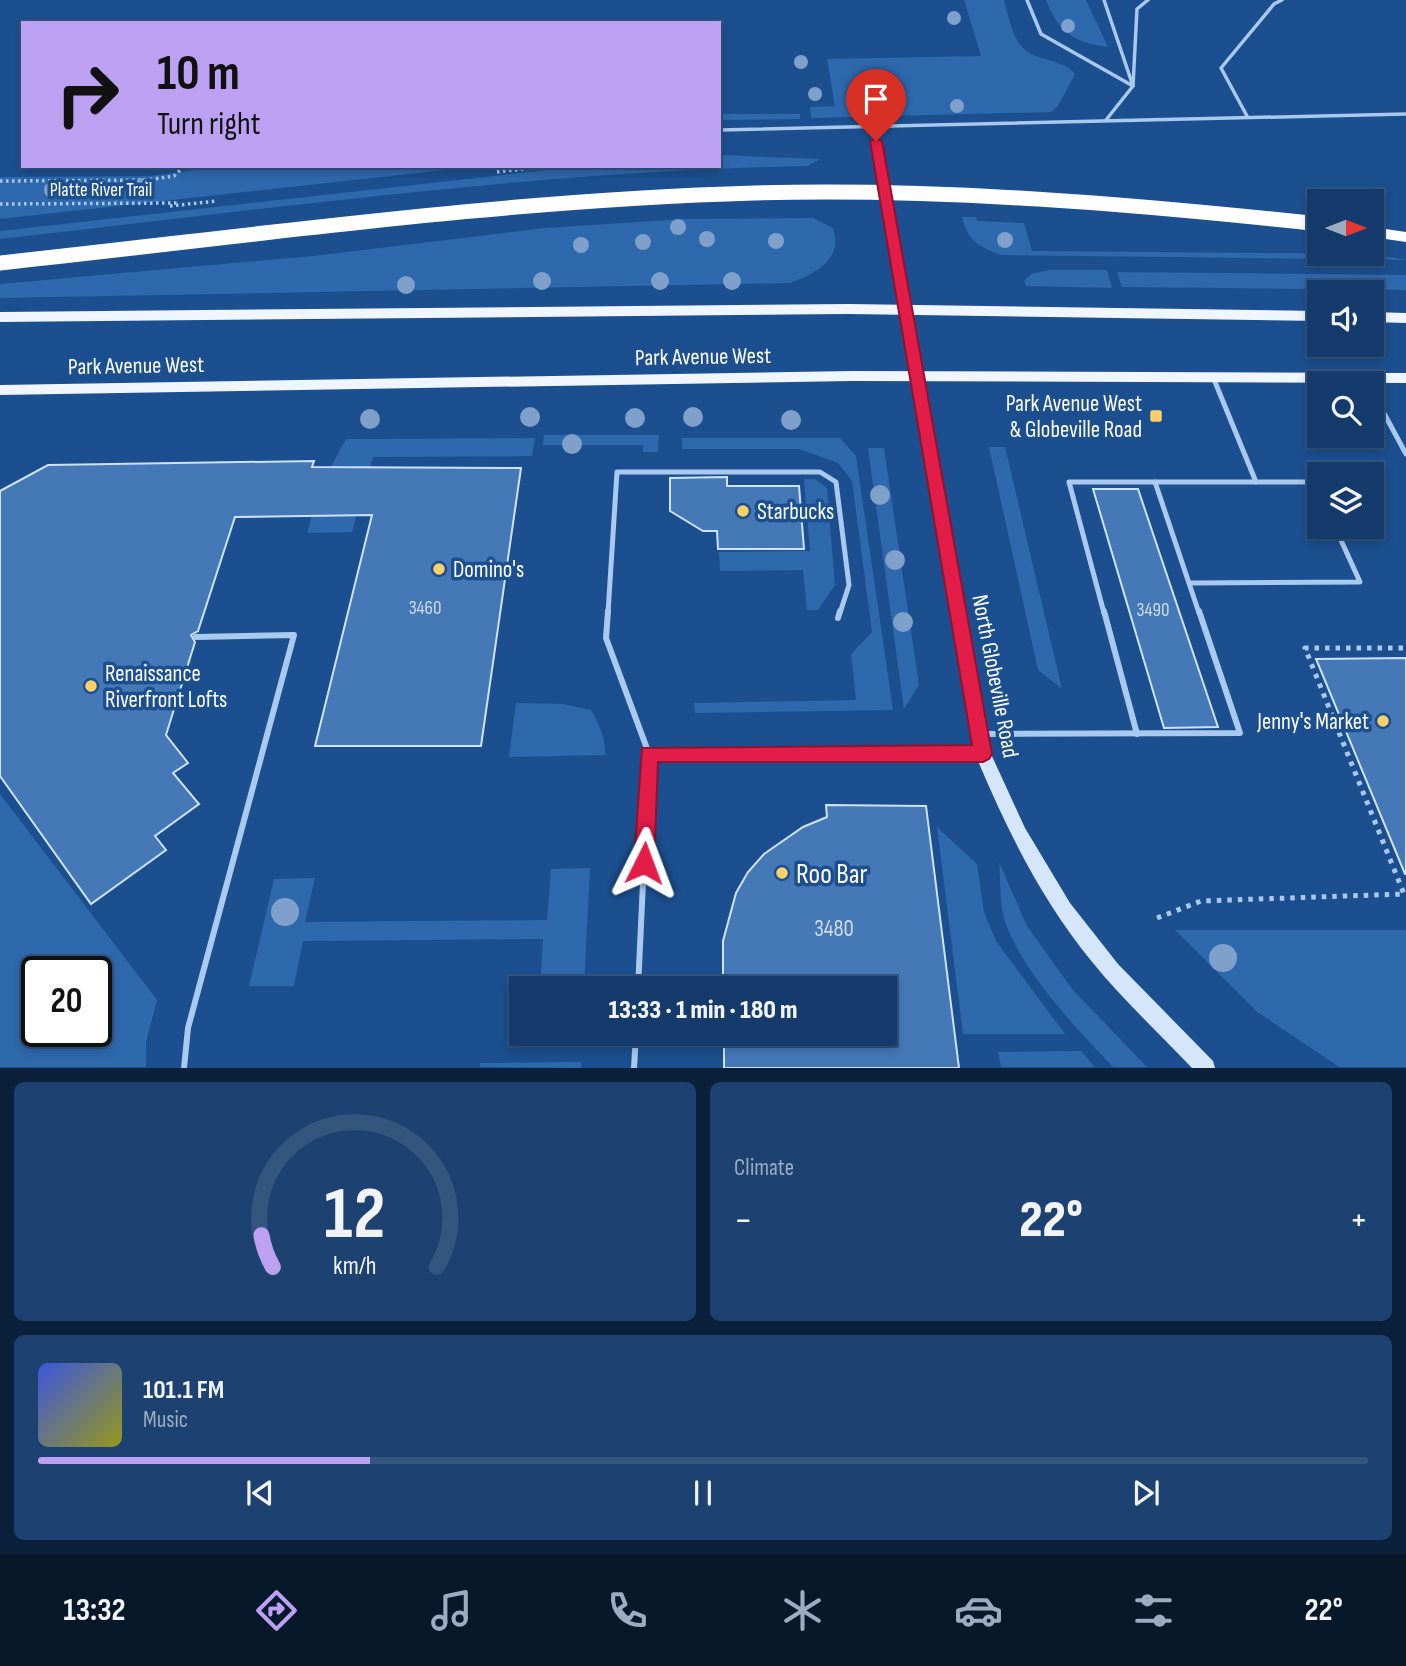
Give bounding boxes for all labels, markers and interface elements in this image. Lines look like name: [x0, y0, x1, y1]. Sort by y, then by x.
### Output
text: 10 m: [157, 45, 240, 104]
icon: right: [42, 49, 133, 140]
pin: [846, 69, 906, 141]
icon: arrive: [857, 80, 895, 118]
text: Turn right: [157, 105, 261, 144]
street label: Platte River Trail: [50, 179, 152, 202]
north arrow: [1307, 189, 1384, 266]
map controls: [1307, 189, 1384, 539]
button: sound: [1307, 280, 1384, 357]
street label: Park Avenue West: [635, 342, 771, 372]
street label: Park Avenue West: [68, 351, 204, 381]
button: search: [1307, 371, 1384, 448]
place label: Park Avenue West & Globeville Road: [1006, 390, 1142, 444]
marker: Park Avenue West & Globeville Road: [1148, 408, 1164, 424]
button: layers: [1307, 462, 1384, 539]
place label: Starbucks: [757, 498, 834, 526]
marker: Starbucks: [735, 503, 751, 519]
place label: Domino's: [453, 556, 524, 584]
marker: Domino's: [431, 561, 447, 577]
street label: North Globeville Road: [965, 592, 1025, 760]
house number: 3460: [409, 597, 441, 620]
house number: 3490: [1137, 599, 1169, 622]
place label: Renaissance Riverfront Lofts: [105, 660, 227, 714]
marker: Renaissance Riverfront Lofts: [83, 678, 99, 694]
place label: Jenny's Market: [1256, 708, 1369, 736]
marker: Jenny's Market: [1375, 713, 1391, 729]
position arrow: [607, 826, 681, 900]
place label: Roo Bar: [796, 858, 868, 891]
marker: Roo Bar: [774, 865, 790, 881]
house number: 3480: [814, 915, 854, 943]
speed limit sign: 20: [21, 956, 112, 1047]
text: 13:33 · 1 min · 180 m: [608, 995, 798, 1026]
text: Climate: [734, 1154, 794, 1182]
text: 12: [324, 1172, 386, 1260]
text: 22°: [1019, 1189, 1083, 1252]
text: −: [734, 1198, 753, 1243]
text: +: [1349, 1198, 1368, 1243]
text: km/h: [333, 1251, 377, 1282]
text: 101.1 FM: [143, 1375, 224, 1406]
text: Music: [143, 1406, 188, 1434]
icon: previous: [241, 1474, 279, 1512]
icon: pause: [684, 1474, 722, 1512]
icon: next: [1127, 1474, 1165, 1512]
icon: directions: [252, 1586, 301, 1635]
icon: music: [427, 1586, 476, 1635]
icon: phone: [603, 1586, 652, 1635]
icon: climate: [778, 1586, 827, 1635]
icon: car: [954, 1586, 1003, 1635]
icon: filters: [1129, 1586, 1178, 1635]
text: 13:32: [63, 1591, 126, 1630]
text: 22°: [1305, 1591, 1343, 1630]

